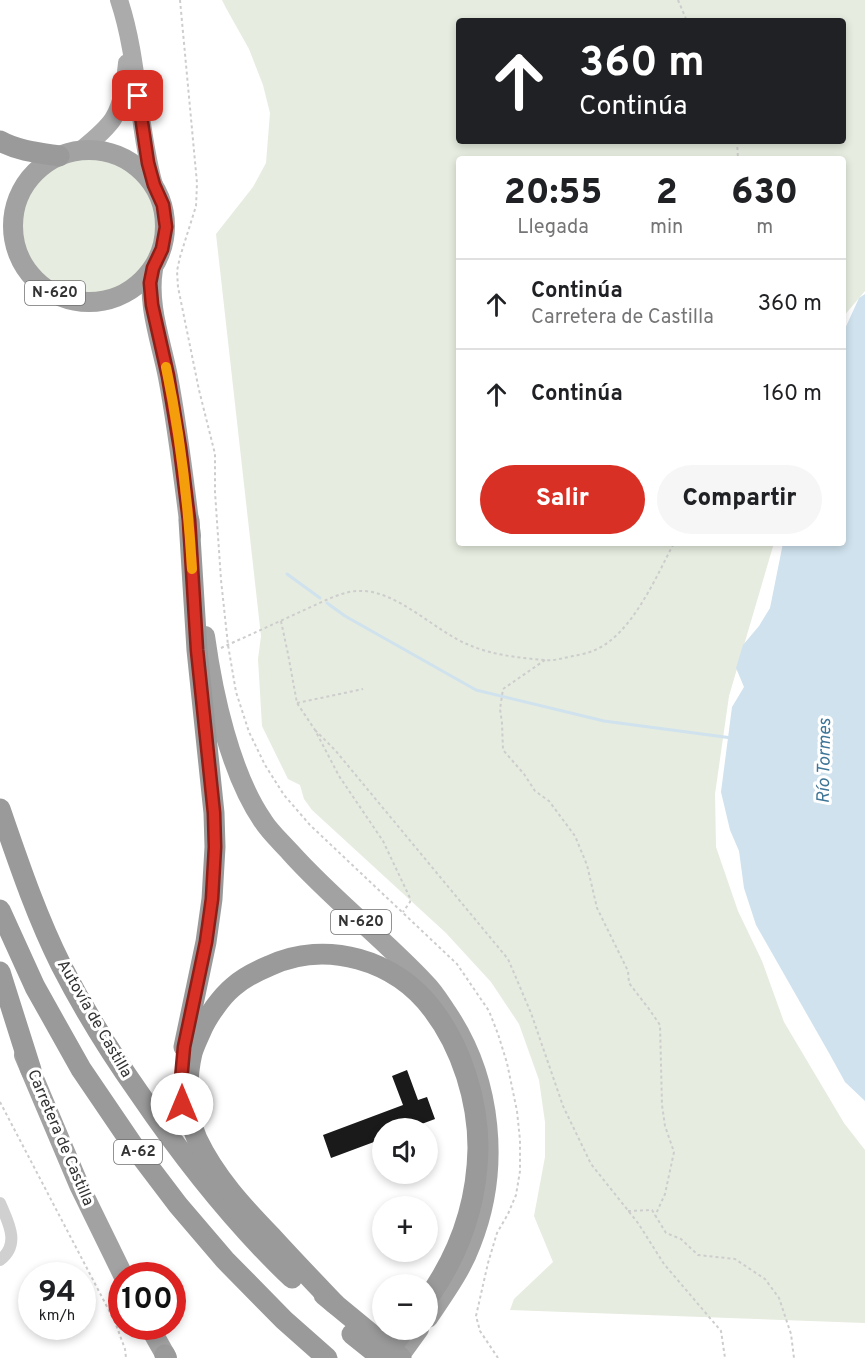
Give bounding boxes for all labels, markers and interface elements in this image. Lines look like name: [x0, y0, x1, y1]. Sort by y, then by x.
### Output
text: 360 m: [579, 38, 705, 91]
icon: ahead: [480, 42, 558, 120]
pin: [112, 70, 163, 121]
icon: arrive: [121, 79, 154, 112]
text: Continúa: [579, 90, 687, 124]
text: 20:55: [504, 171, 602, 217]
text: 2: [656, 171, 678, 217]
text: 630: [731, 171, 798, 217]
text: Llegada: [517, 215, 589, 241]
text: min: [650, 215, 683, 241]
text: m: [756, 215, 773, 241]
text: Continúa: [531, 278, 623, 305]
road number: N-620: [25, 281, 85, 305]
icon: ahead: [480, 288, 513, 321]
text: 360 m: [758, 291, 822, 318]
text: Carretera de Castilla: [531, 305, 714, 331]
icon: ahead: [480, 378, 513, 411]
text: Continúa: [531, 381, 623, 408]
text: 160 m: [763, 381, 822, 408]
button: Salir: [480, 465, 645, 534]
button: Compartir: [657, 465, 822, 534]
water label: Río Tormes: [813, 717, 837, 804]
road number: N-620: [331, 910, 391, 934]
street label: Autovía de Castilla: [52, 956, 136, 1082]
street label: Carretera de Castilla: [22, 1067, 98, 1209]
position arrow: [150, 1072, 214, 1136]
map controls: [372, 1118, 438, 1340]
button: sound: [372, 1118, 438, 1184]
road number: A-62: [114, 1140, 162, 1164]
button: +: [372, 1196, 438, 1262]
speed limit sign: 100: [108, 1262, 186, 1340]
button: −: [372, 1274, 438, 1340]
text: 94: [38, 1275, 76, 1312]
text: km/h: [39, 1307, 75, 1326]

